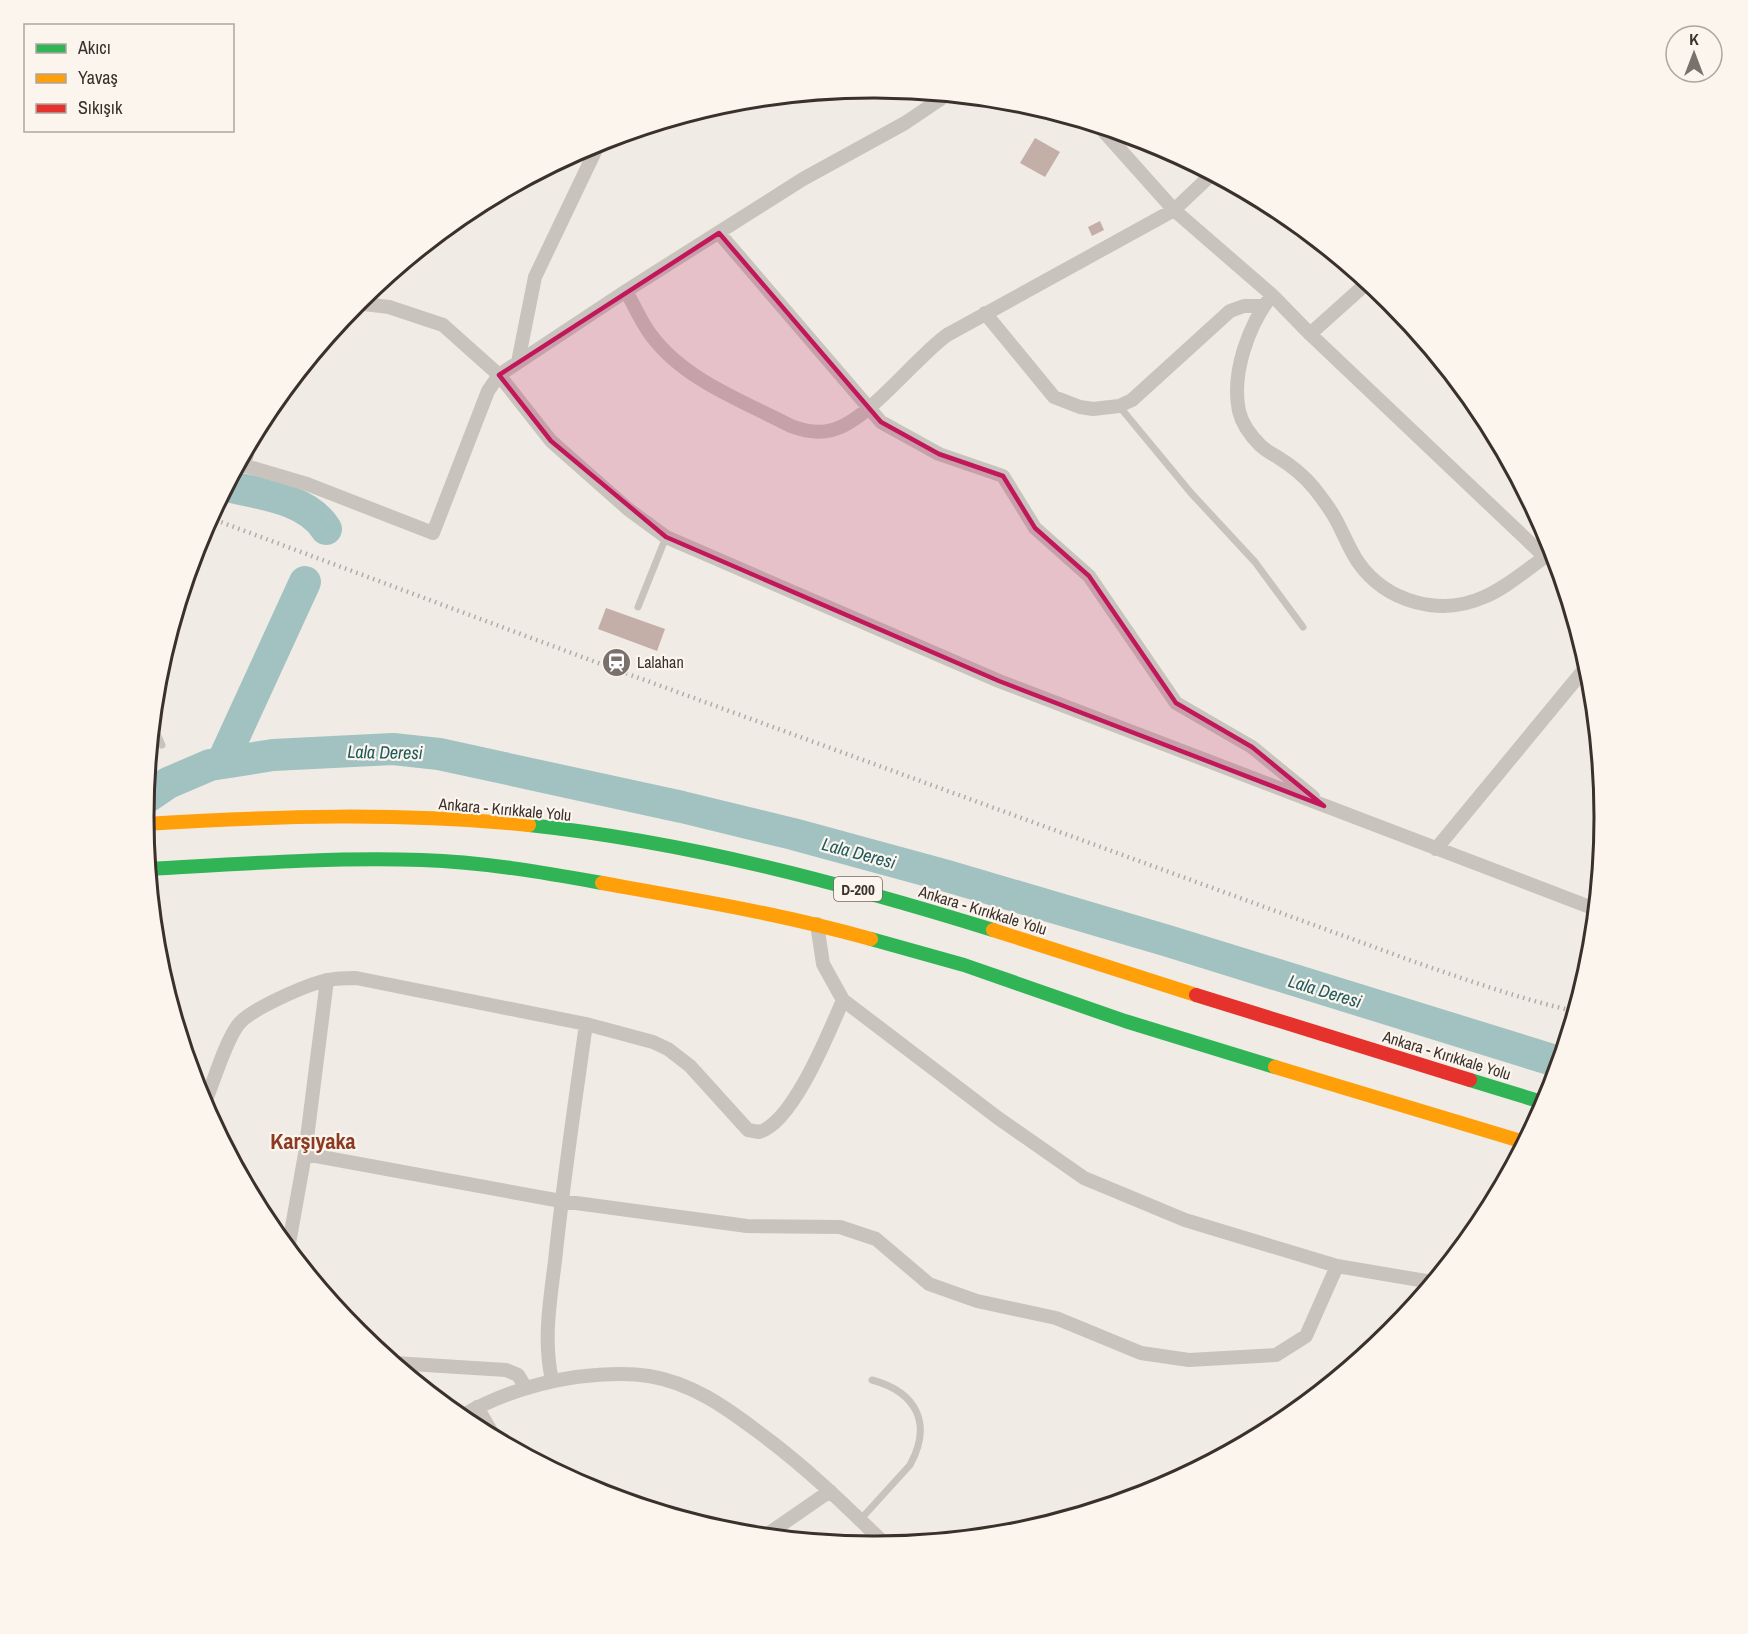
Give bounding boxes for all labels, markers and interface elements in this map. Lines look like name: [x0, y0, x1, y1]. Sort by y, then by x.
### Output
legend: [24, 24, 234, 132]
north arrow: [1664, 24, 1724, 84]
text: K: [1689, 28, 1699, 50]
text: Akıcı: [77, 35, 111, 60]
text: Yavaş: [78, 65, 118, 90]
text: Sıkışık: [78, 95, 123, 120]
station icon: Lalahan: [600, 646, 632, 678]
place label: Lalahan: [637, 651, 684, 673]
water label: Lala Deresi: [347, 739, 423, 765]
street label: Ankara - Kırıkkale Yolu: [437, 792, 572, 826]
water label: Lala Deresi: [819, 831, 899, 875]
road number: D-200: [834, 877, 882, 901]
street label: Ankara - Kırıkkale Yolu: [915, 880, 1050, 940]
water label: Lala Deresi: [1285, 968, 1365, 1014]
street label: Ankara - Kırıkkale Yolu: [1379, 1025, 1514, 1085]
district label: Karşıyaka: [270, 1126, 356, 1156]

